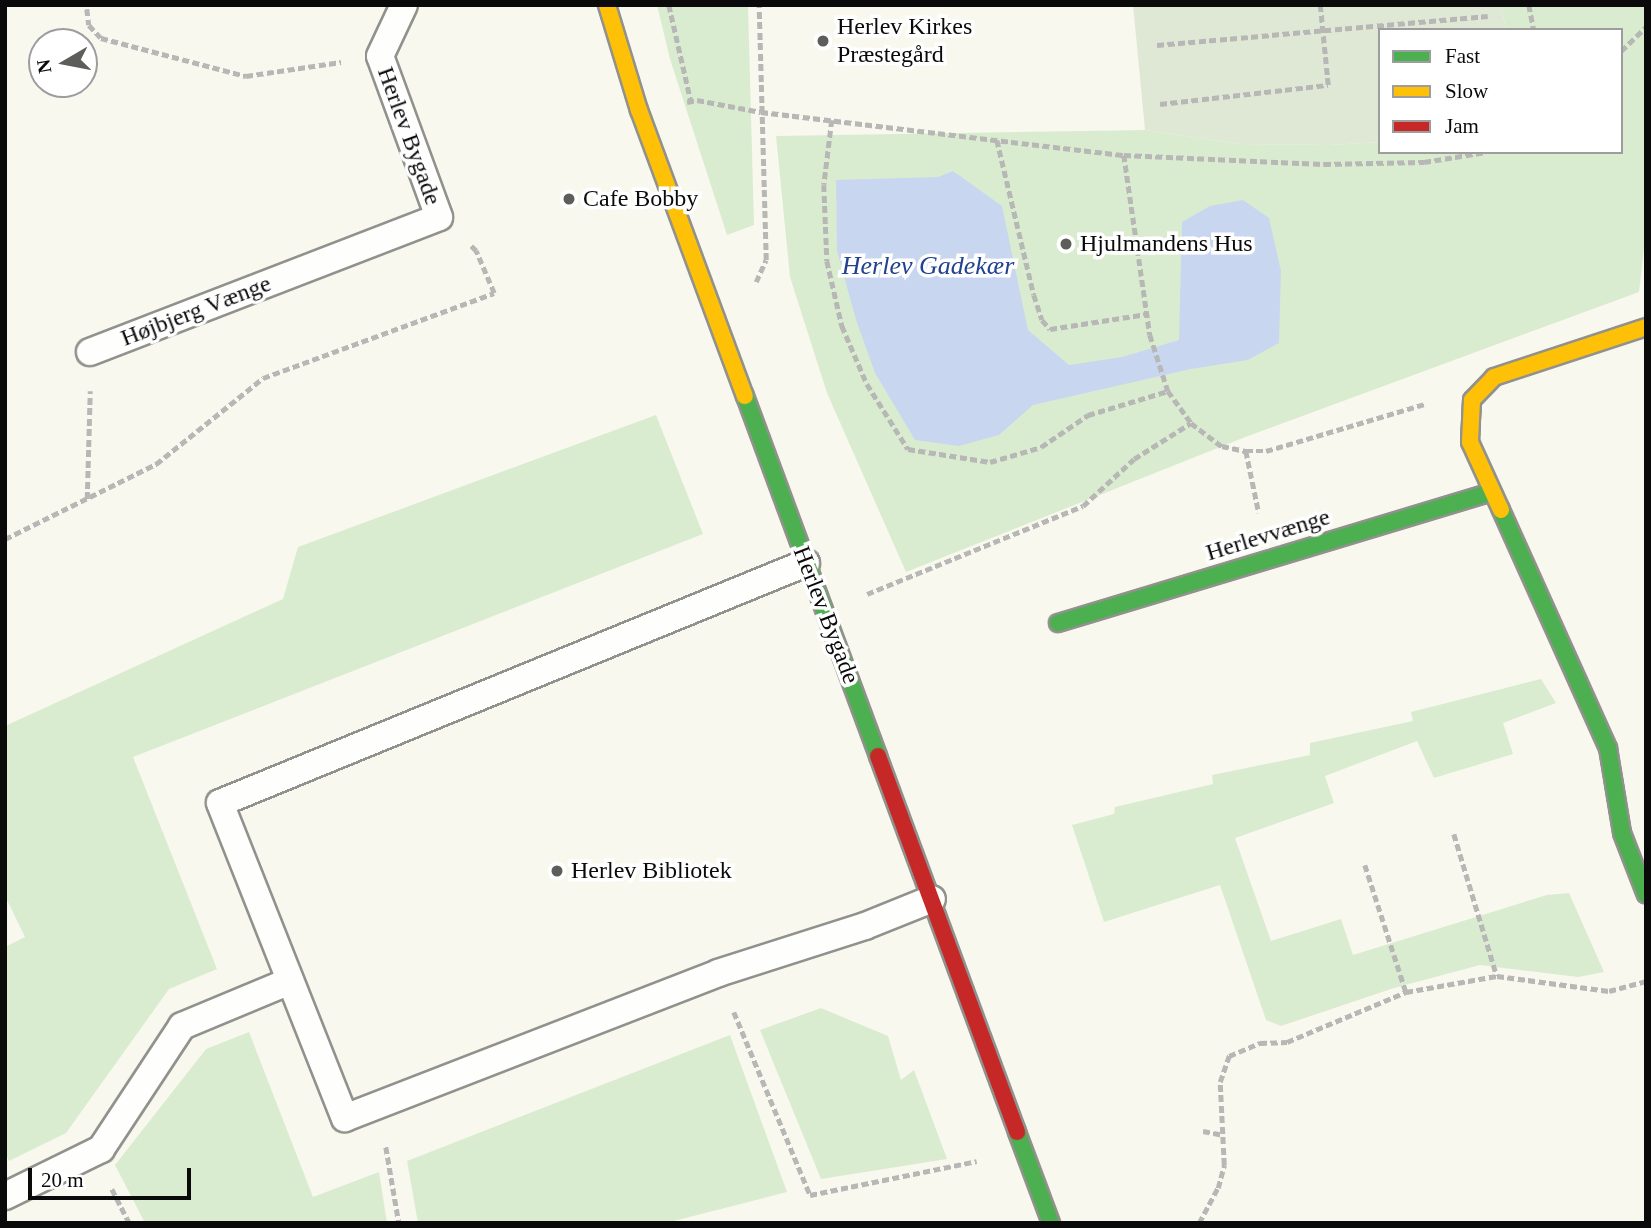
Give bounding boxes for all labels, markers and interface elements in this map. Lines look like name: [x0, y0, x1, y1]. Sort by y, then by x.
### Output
place label: Herlev Kirkes Præstegård: [837, 13, 972, 69]
north arrow: [28, 28, 98, 98]
legend: [1378, 28, 1623, 154]
marker: Herlev Kirkes Præstegård: [815, 33, 831, 49]
text: Fast: [1445, 44, 1480, 68]
text: N: [32, 58, 55, 75]
street label: Herlev Bygade: [371, 63, 447, 209]
text: Slow: [1445, 79, 1488, 103]
text: Jam: [1445, 114, 1479, 138]
place label: Cafe Bobby: [583, 185, 698, 213]
marker: Cafe Bobby: [561, 191, 577, 207]
place label: Hjulmandens Hus: [1080, 230, 1253, 258]
marker: Hjulmandens Hus: [1058, 236, 1074, 252]
water label: Herlev Gadekær: [842, 250, 1014, 282]
street label: Højbjerg Vænge: [117, 269, 275, 353]
street label: Herlevvænge: [1203, 503, 1333, 567]
street label: Herlev Bygade: [787, 542, 865, 688]
place label: Herlev Bibliotek: [571, 857, 732, 885]
marker: Herlev Bibliotek: [549, 863, 565, 879]
scale bar: [32, 1154, 194, 1198]
text: 20 m: [41, 1168, 84, 1192]

